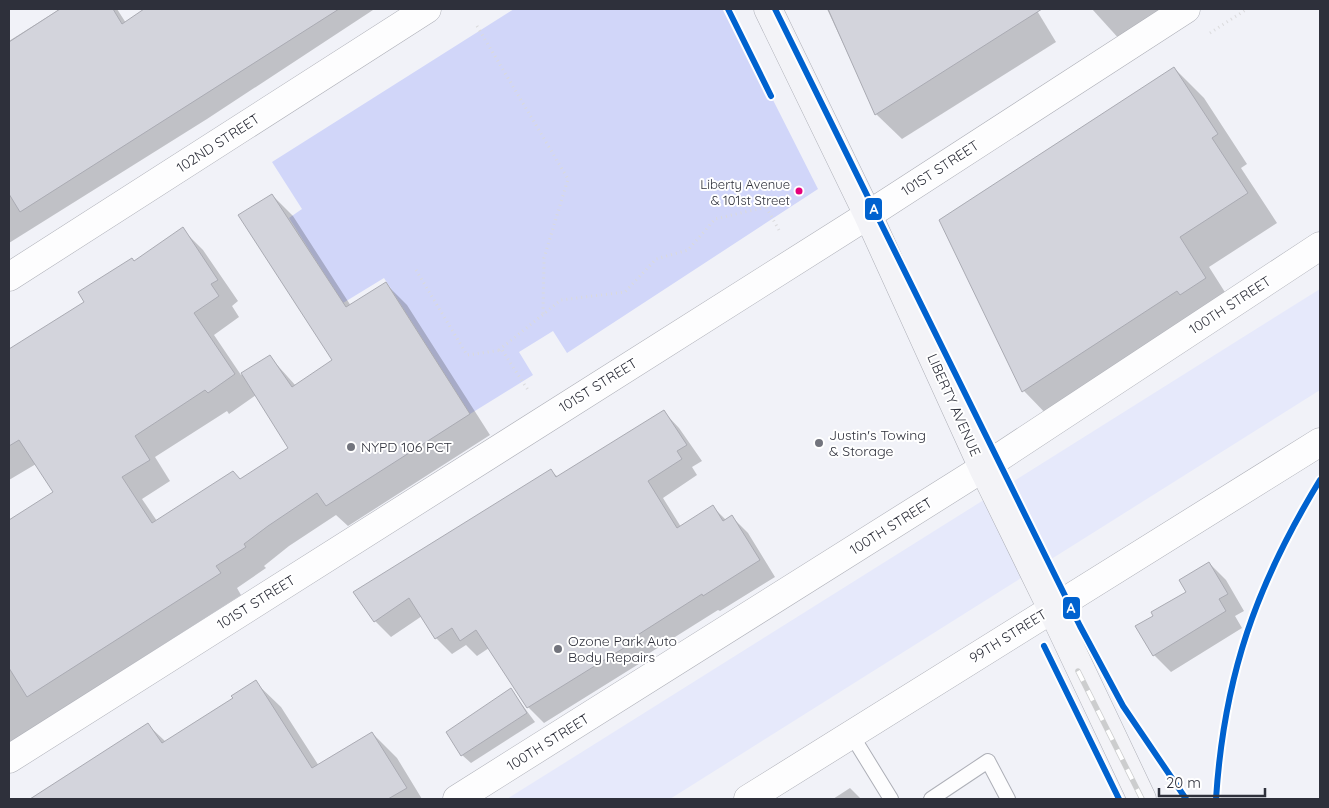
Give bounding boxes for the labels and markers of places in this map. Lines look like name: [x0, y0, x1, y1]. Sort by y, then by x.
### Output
place label: Liberty Avenue & 101st Street: [700, 176, 790, 208]
marker: Liberty Avenue & 101st Street: [794, 186, 804, 196]
place label: Justin's Towing & Storage: [829, 426, 926, 460]
marker: Justin's Towing & Storage: [813, 437, 825, 449]
place label: NYPD 106 PCT: [361, 438, 452, 456]
marker: NYPD 106 PCT: [345, 441, 357, 453]
place label: Ozone Park Auto Body Repairs: [568, 632, 677, 666]
marker: Ozone Park Auto Body Repairs: [552, 643, 564, 655]

